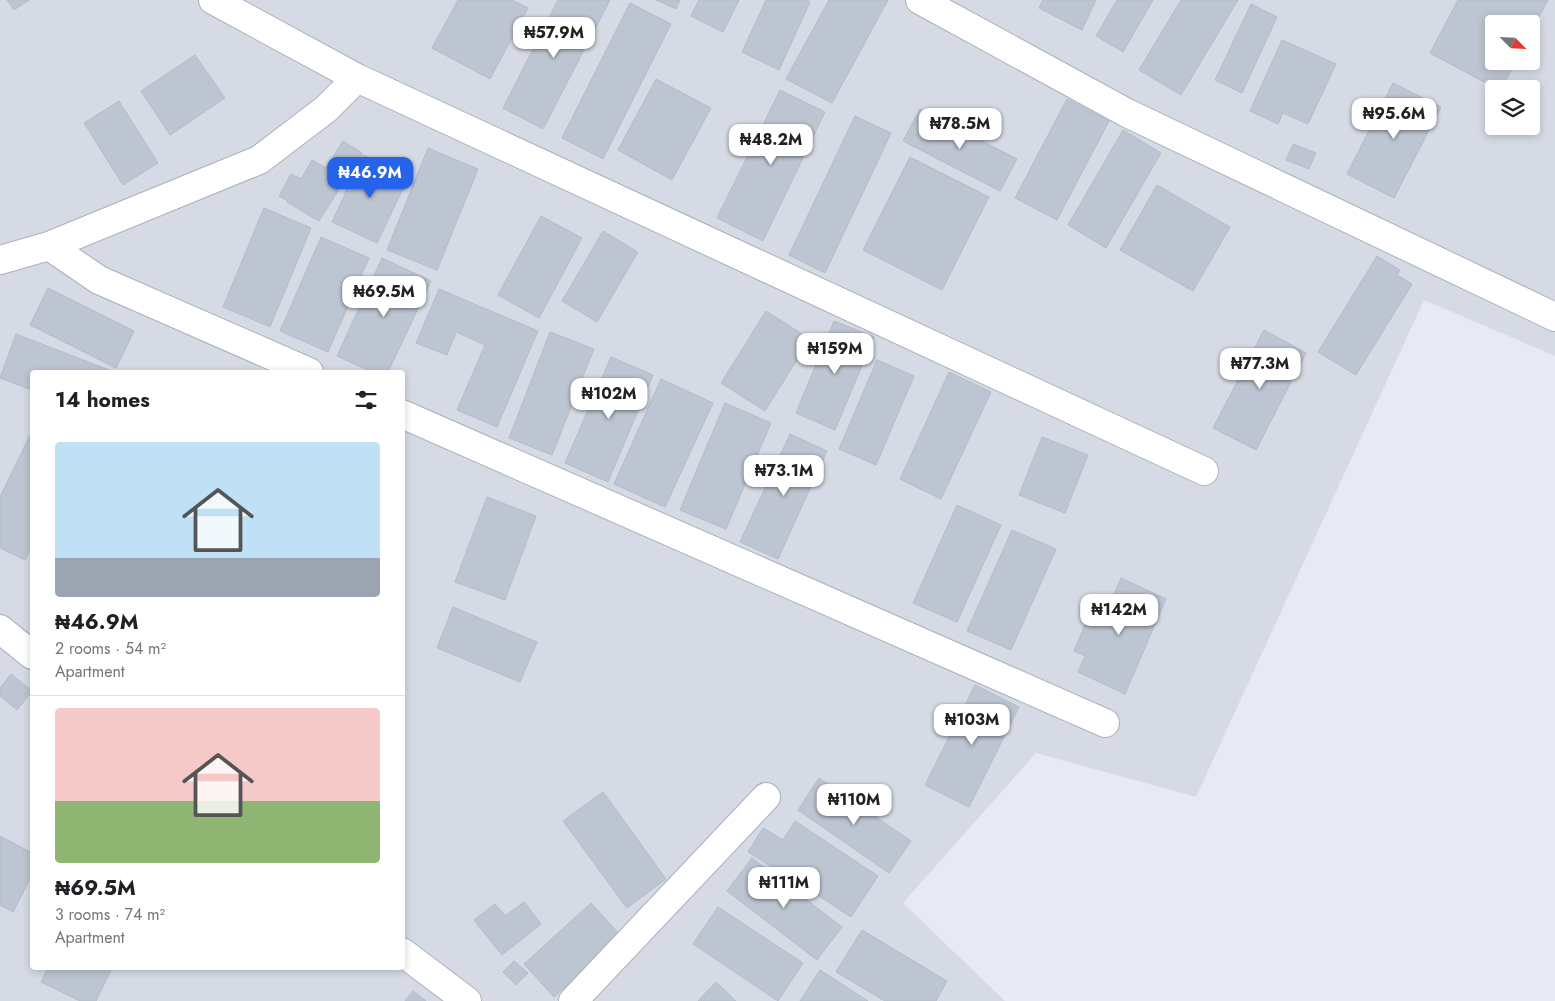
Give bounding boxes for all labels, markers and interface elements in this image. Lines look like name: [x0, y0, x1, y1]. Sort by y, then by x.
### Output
north arrow: [1485, 15, 1540, 70]
map controls: [1485, 15, 1540, 135]
pin: ₦57.9M: [513, 17, 595, 59]
text: ₦57.9M: [524, 21, 584, 44]
button: layers: [1485, 80, 1540, 135]
pin: ₦95.6M: [1353, 98, 1435, 140]
text: ₦95.6M: [1363, 102, 1425, 125]
pin: ₦78.5M: [919, 108, 1001, 150]
text: ₦78.5M: [930, 112, 990, 135]
pin: ₦48.2M: [730, 124, 812, 166]
text: ₦48.2M: [740, 128, 802, 151]
pin: ₦46.9M: [329, 156, 411, 199]
text: ₦46.9M: [338, 161, 402, 184]
pin: ₦69.5M: [343, 276, 425, 318]
text: ₦69.5M: [353, 280, 415, 303]
pin: ₦159M: [800, 332, 870, 375]
text: ₦159M: [808, 337, 862, 360]
pin: ₦77.3M: [1219, 348, 1301, 390]
text: ₦77.3M: [1231, 352, 1289, 375]
pin: ₦102M: [574, 378, 644, 420]
text: ₦102M: [581, 382, 637, 405]
text: 14 homes: [55, 385, 150, 415]
icon: filters: [352, 386, 380, 414]
pin: ₦73.1M: [743, 454, 825, 497]
text: ₦73.1M: [755, 459, 813, 482]
icon: home: [173, 475, 263, 565]
pin: ₦142M: [1084, 594, 1154, 636]
text: ₦142M: [1091, 598, 1147, 621]
text: ₦46.9M: [55, 607, 138, 637]
text: 2 rooms · 54 m²: [55, 637, 166, 660]
text: Apartment: [55, 660, 125, 683]
pin: ₦103M: [937, 704, 1007, 746]
text: ₦103M: [945, 708, 999, 731]
icon: home: [173, 740, 263, 830]
pin: ₦110M: [819, 784, 889, 826]
text: ₦110M: [828, 788, 880, 811]
pin: ₦111M: [749, 866, 819, 909]
text: ₦111M: [759, 871, 809, 894]
text: ₦69.5M: [55, 873, 136, 903]
text: 3 rooms · 74 m²: [55, 903, 165, 926]
text: Apartment: [55, 926, 125, 949]

